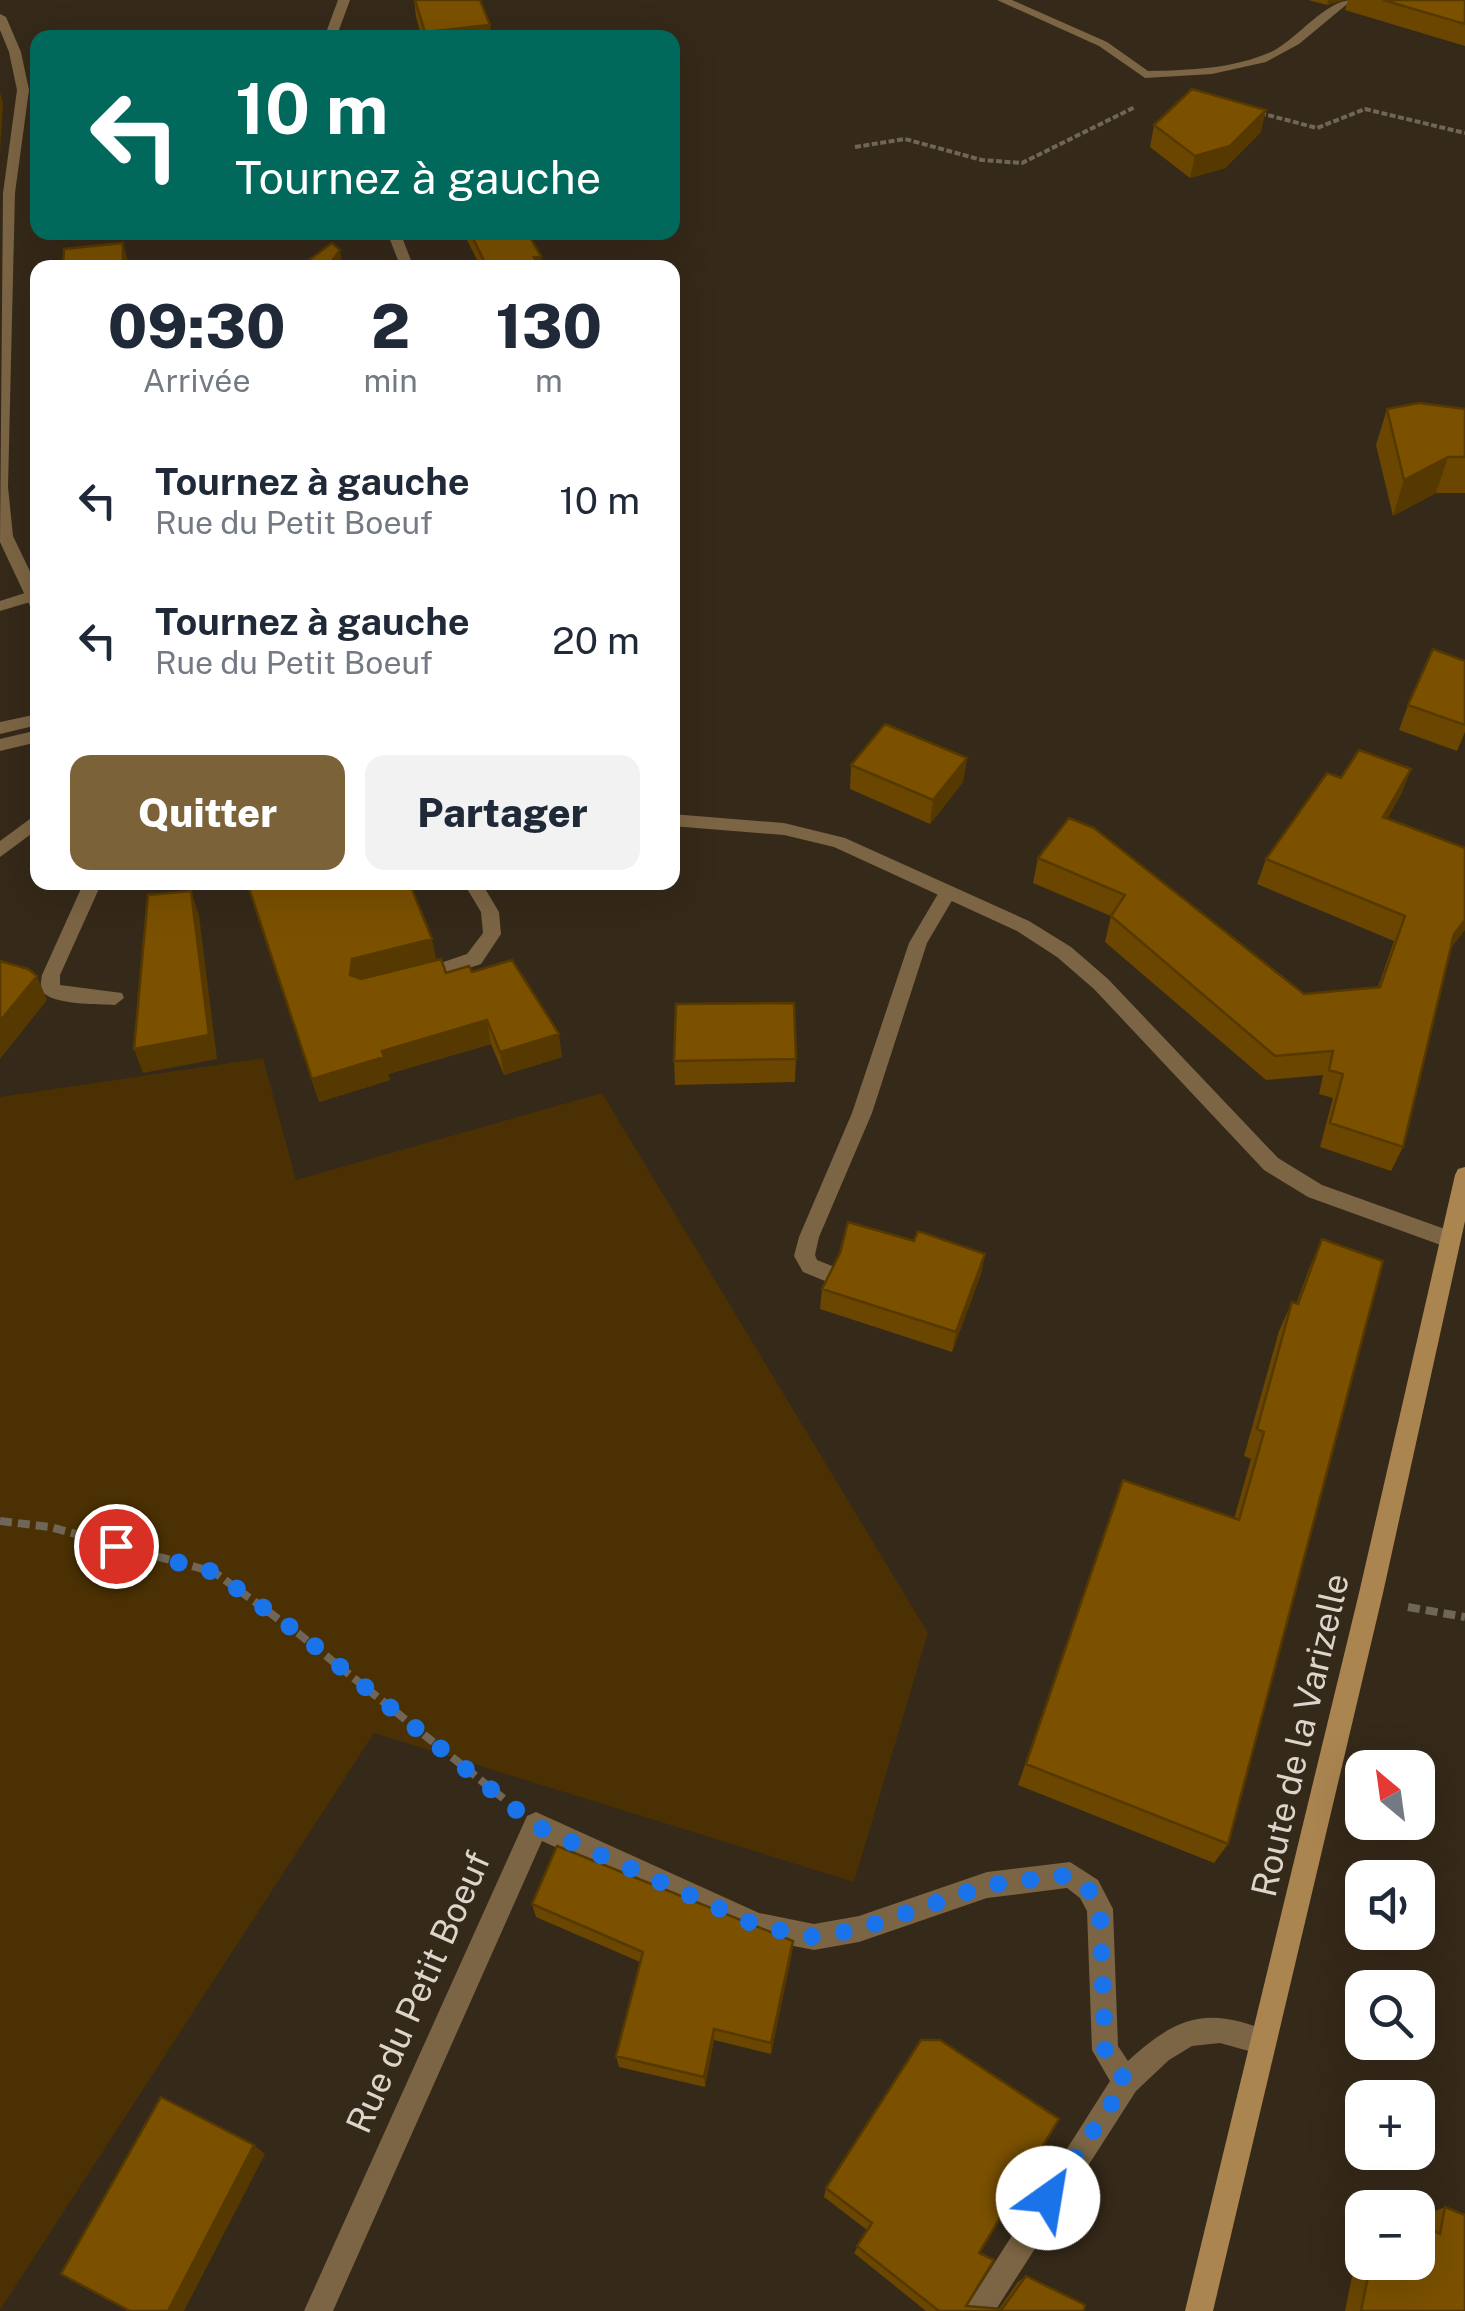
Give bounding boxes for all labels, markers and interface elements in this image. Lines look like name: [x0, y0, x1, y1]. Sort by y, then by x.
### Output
text: 10 m: [235, 67, 389, 150]
icon: left: [70, 70, 200, 200]
text: Tournez à gauche: [235, 151, 601, 204]
text: 09:30: [108, 291, 286, 362]
text: 2: [371, 291, 410, 362]
text: 130: [496, 291, 602, 362]
text: Arrivée: [143, 362, 251, 399]
text: min: [363, 362, 418, 399]
text: m: [535, 362, 563, 399]
text: Tournez à gauche: [155, 459, 470, 504]
icon: left: [70, 473, 125, 528]
text: 10 m: [559, 478, 640, 523]
text: Rue du Petit Boeuf: [155, 504, 433, 541]
text: Tournez à gauche: [155, 599, 470, 644]
icon: left: [70, 613, 125, 668]
text: 20 m: [552, 618, 640, 663]
text: Rue du Petit Boeuf: [155, 644, 433, 681]
button: Quitter: [70, 755, 345, 870]
button: Partager: [365, 755, 640, 870]
pin: [74, 1504, 159, 1589]
icon: arrive: [89, 1519, 144, 1574]
street label: Route de la Varizelle: [1243, 1569, 1357, 1901]
north arrow: [1345, 1750, 1435, 1840]
map controls: [1345, 1750, 1435, 2280]
street label: Rue du Petit Boeuf: [337, 1845, 499, 2139]
button: sound: [1345, 1860, 1435, 1950]
button: search: [1345, 1970, 1435, 2060]
button: +: [1345, 2080, 1435, 2170]
position arrow: [996, 2146, 1100, 2250]
button: −: [1345, 2190, 1435, 2280]

